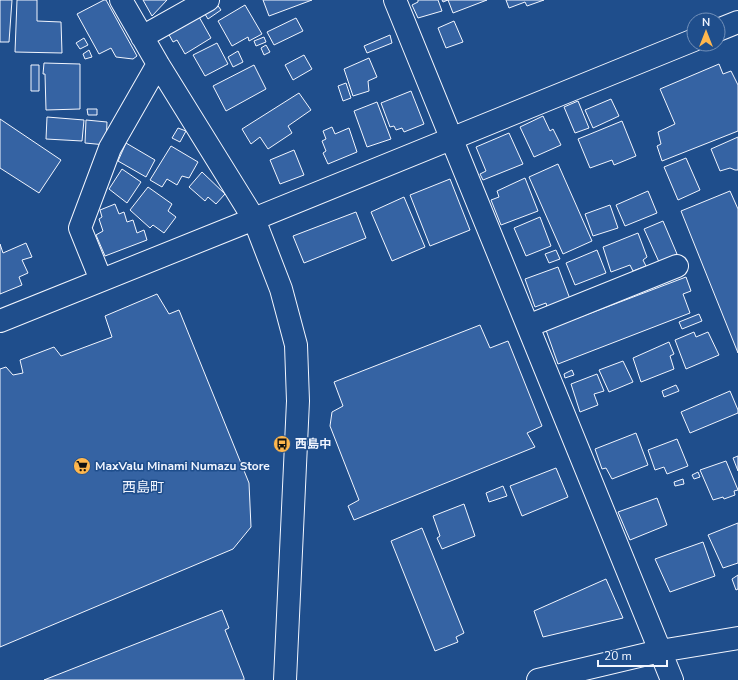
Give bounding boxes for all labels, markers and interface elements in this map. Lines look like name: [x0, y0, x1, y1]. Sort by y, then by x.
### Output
north arrow: [686, 12, 726, 52]
text: N: [702, 15, 710, 30]
bus stop icon: 西島中: [272, 434, 292, 454]
place label: 西島中: [295, 436, 331, 452]
supermarket icon: MaxValu Minami Numazu Store: [72, 456, 92, 476]
place label: MaxValu Minami Numazu Store: [95, 458, 270, 474]
district label: 西島町: [122, 478, 164, 497]
scale bar: [598, 642, 667, 668]
text: 20 m: [604, 648, 632, 664]

